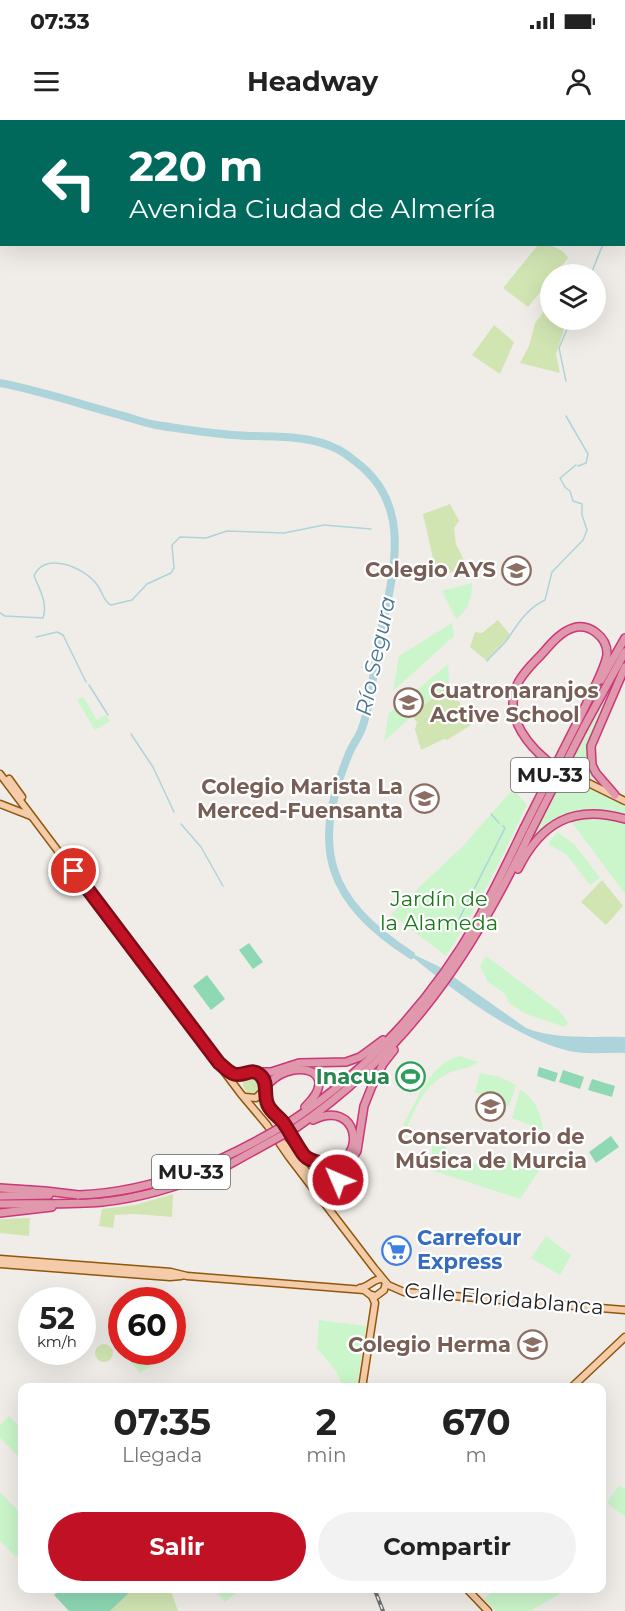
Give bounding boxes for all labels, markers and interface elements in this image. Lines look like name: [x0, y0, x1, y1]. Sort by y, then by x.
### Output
text: 07:33: [30, 8, 90, 35]
icon: menu: [30, 65, 63, 98]
text: Headway: [247, 65, 378, 98]
icon: person: [562, 65, 595, 98]
text: 220 m: [129, 140, 263, 192]
icon: left: [30, 144, 108, 222]
text: Avenida Ciudad de Almería: [129, 192, 496, 225]
map controls: [540, 264, 606, 330]
button: layers: [540, 264, 606, 330]
school or university icon: Colegio AYS: [501, 554, 533, 586]
place label: Colegio AYS: [365, 557, 496, 582]
water label: Río Segura: [350, 594, 401, 718]
place label: Cuatronaranjos Active School: [429, 678, 599, 727]
school or university icon: Cuatronaranjos Active School: [393, 687, 425, 719]
road number: MU-33: [511, 758, 589, 792]
place label: Colegio Marista La Merced-Fuensanta: [197, 774, 403, 823]
school or university icon: Colegio Marista La Merced-Fuensanta: [408, 783, 440, 815]
pin: [48, 845, 99, 896]
icon: arrive: [57, 854, 90, 887]
park label: Jardín de la Alameda: [380, 886, 498, 935]
sports icon: Inacua: [395, 1061, 427, 1093]
place label: Inacua: [316, 1064, 390, 1089]
school or university icon: Conservatorio de Música de Murcia: [475, 1090, 507, 1122]
place label: Conservatorio de Música de Murcia: [395, 1124, 587, 1173]
position arrow: [306, 1148, 370, 1212]
road number: MU-33: [152, 1155, 230, 1189]
place label: Carrefour Express: [417, 1225, 521, 1274]
supermarket icon: Carrefour Express: [380, 1234, 412, 1266]
street label: Calle Floridablanca: [403, 1277, 605, 1320]
speed limit sign: 60: [108, 1287, 186, 1365]
text: 52: [39, 1300, 75, 1337]
school or university icon: Colegio Herma: [516, 1329, 548, 1361]
text: km/h: [37, 1332, 77, 1351]
place label: Colegio Herma: [348, 1332, 511, 1357]
text: 07:35: [113, 1400, 211, 1444]
text: 2: [316, 1400, 337, 1444]
text: 670: [442, 1400, 511, 1444]
text: Llegada: [122, 1443, 202, 1467]
text: min: [306, 1443, 346, 1467]
text: m: [466, 1443, 487, 1467]
button: Salir: [48, 1512, 306, 1581]
button: Compartir: [318, 1512, 576, 1581]

